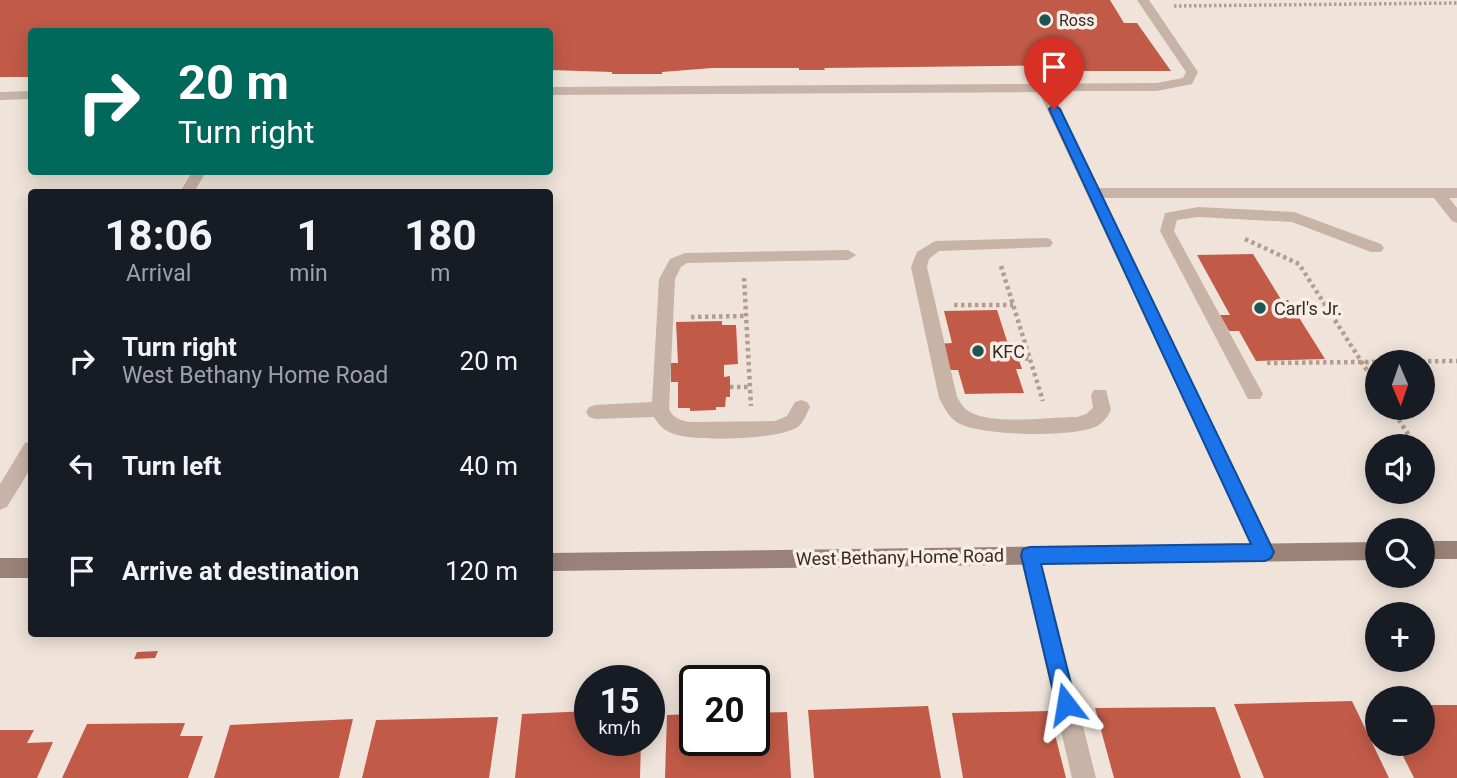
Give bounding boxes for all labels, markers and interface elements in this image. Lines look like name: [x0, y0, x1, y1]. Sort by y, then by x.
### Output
place label: Ross: [1059, 11, 1095, 30]
marker: Ross: [1037, 12, 1053, 28]
pin: [1024, 37, 1084, 109]
icon: arrive: [1035, 48, 1073, 86]
text: 20 m: [178, 54, 289, 111]
icon: right: [63, 56, 154, 147]
text: Turn right: [178, 113, 314, 151]
text: 18:06: [105, 211, 213, 260]
text: 1: [296, 211, 321, 260]
text: 180: [404, 211, 477, 260]
text: Arrival: [126, 260, 191, 287]
text: min: [289, 260, 328, 287]
text: m: [430, 260, 450, 287]
place label: Carl's Jr.: [1274, 298, 1342, 319]
marker: Carl's Jr.: [1252, 300, 1268, 316]
text: Turn right: [122, 332, 237, 362]
place label: KFC: [992, 341, 1025, 362]
icon: right: [63, 342, 101, 380]
marker: KFC: [970, 343, 986, 359]
text: 20 m: [460, 346, 518, 376]
north arrow: [1365, 350, 1435, 420]
map controls: [1365, 350, 1435, 756]
text: West Bethany Home Road: [122, 362, 388, 389]
button: sound: [1365, 434, 1435, 504]
icon: left: [63, 447, 101, 485]
text: Turn left: [122, 451, 221, 481]
text: 40 m: [460, 451, 518, 481]
button: search: [1365, 518, 1435, 588]
street label: West Bethany Home Road: [796, 545, 1004, 569]
icon: arrive: [63, 552, 101, 590]
text: Arrive at destination: [122, 556, 359, 586]
text: 120 m: [445, 556, 518, 586]
button: +: [1365, 602, 1435, 672]
speed limit sign: 20: [679, 665, 770, 756]
position arrow: [1029, 667, 1103, 741]
text: 15: [599, 681, 640, 722]
button: −: [1365, 686, 1435, 756]
text: km/h: [598, 717, 641, 738]

